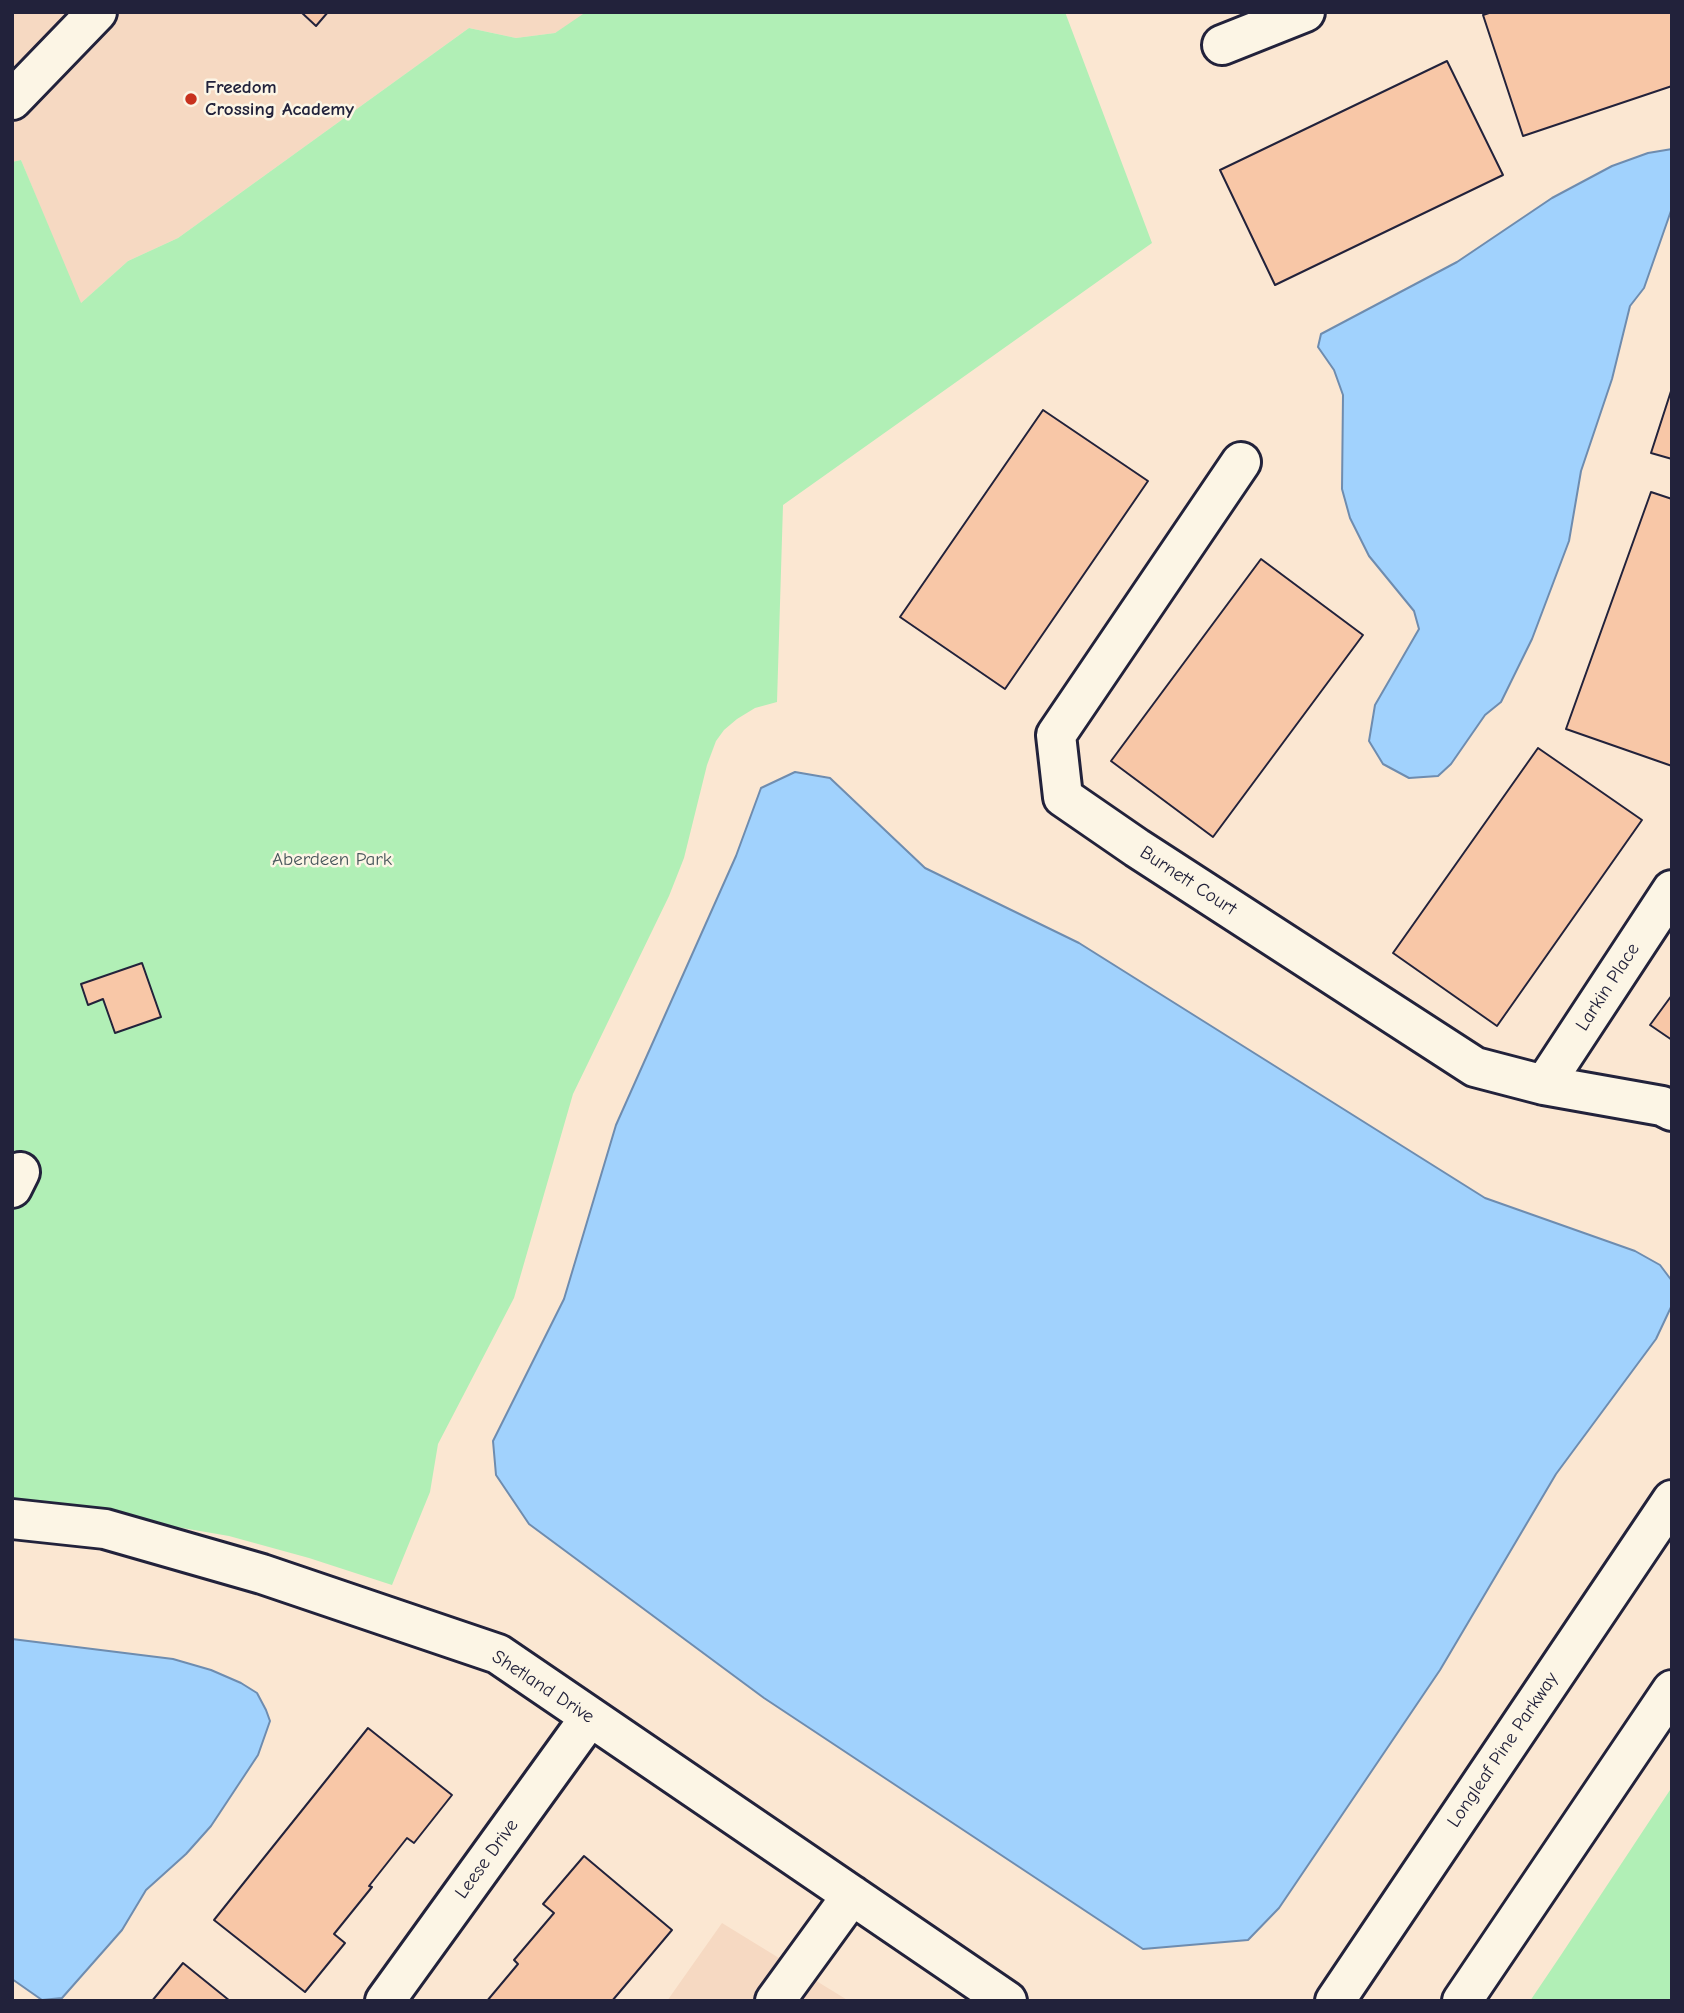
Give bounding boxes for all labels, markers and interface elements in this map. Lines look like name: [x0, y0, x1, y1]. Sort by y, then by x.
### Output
place label: Freedom Crossing Academy: [205, 77, 354, 121]
marker: Freedom Crossing Academy: [183, 91, 199, 107]
street label: Burnett Court: [1135, 841, 1241, 921]
park label: Aberdeen Park: [272, 849, 392, 871]
street label: Larkin Place: [1571, 939, 1645, 1035]
street label: Shetland Drive: [488, 1645, 598, 1729]
street label: Longleaf Pine Parkway: [1443, 1668, 1563, 1832]
street label: Leese Drive: [450, 1815, 524, 1903]

